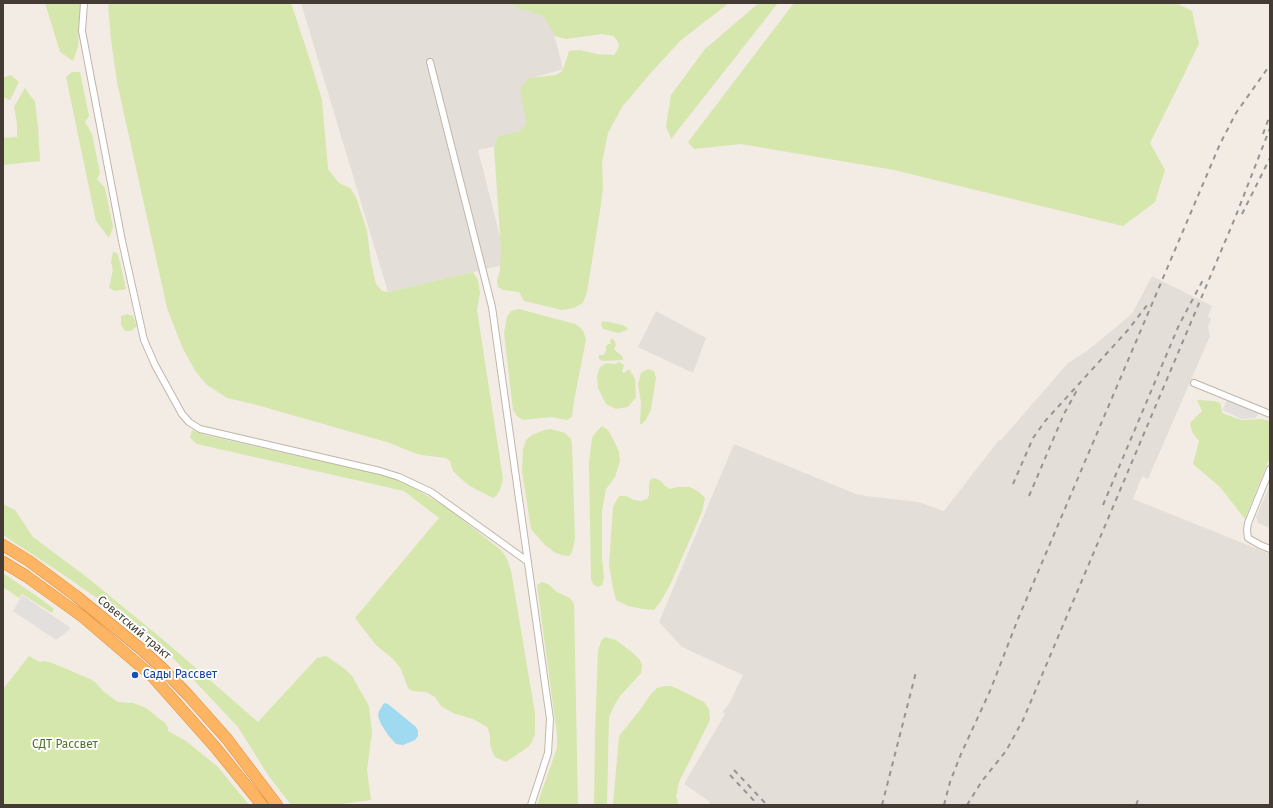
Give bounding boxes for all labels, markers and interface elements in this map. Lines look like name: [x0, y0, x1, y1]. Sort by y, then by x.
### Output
street label: Советский тракт: [94, 593, 174, 663]
place label: Сады Рассвет: [143, 668, 217, 682]
marker: Сады Рассвет: [130, 670, 140, 680]
park label: СДТ Рассвет: [32, 738, 98, 752]

